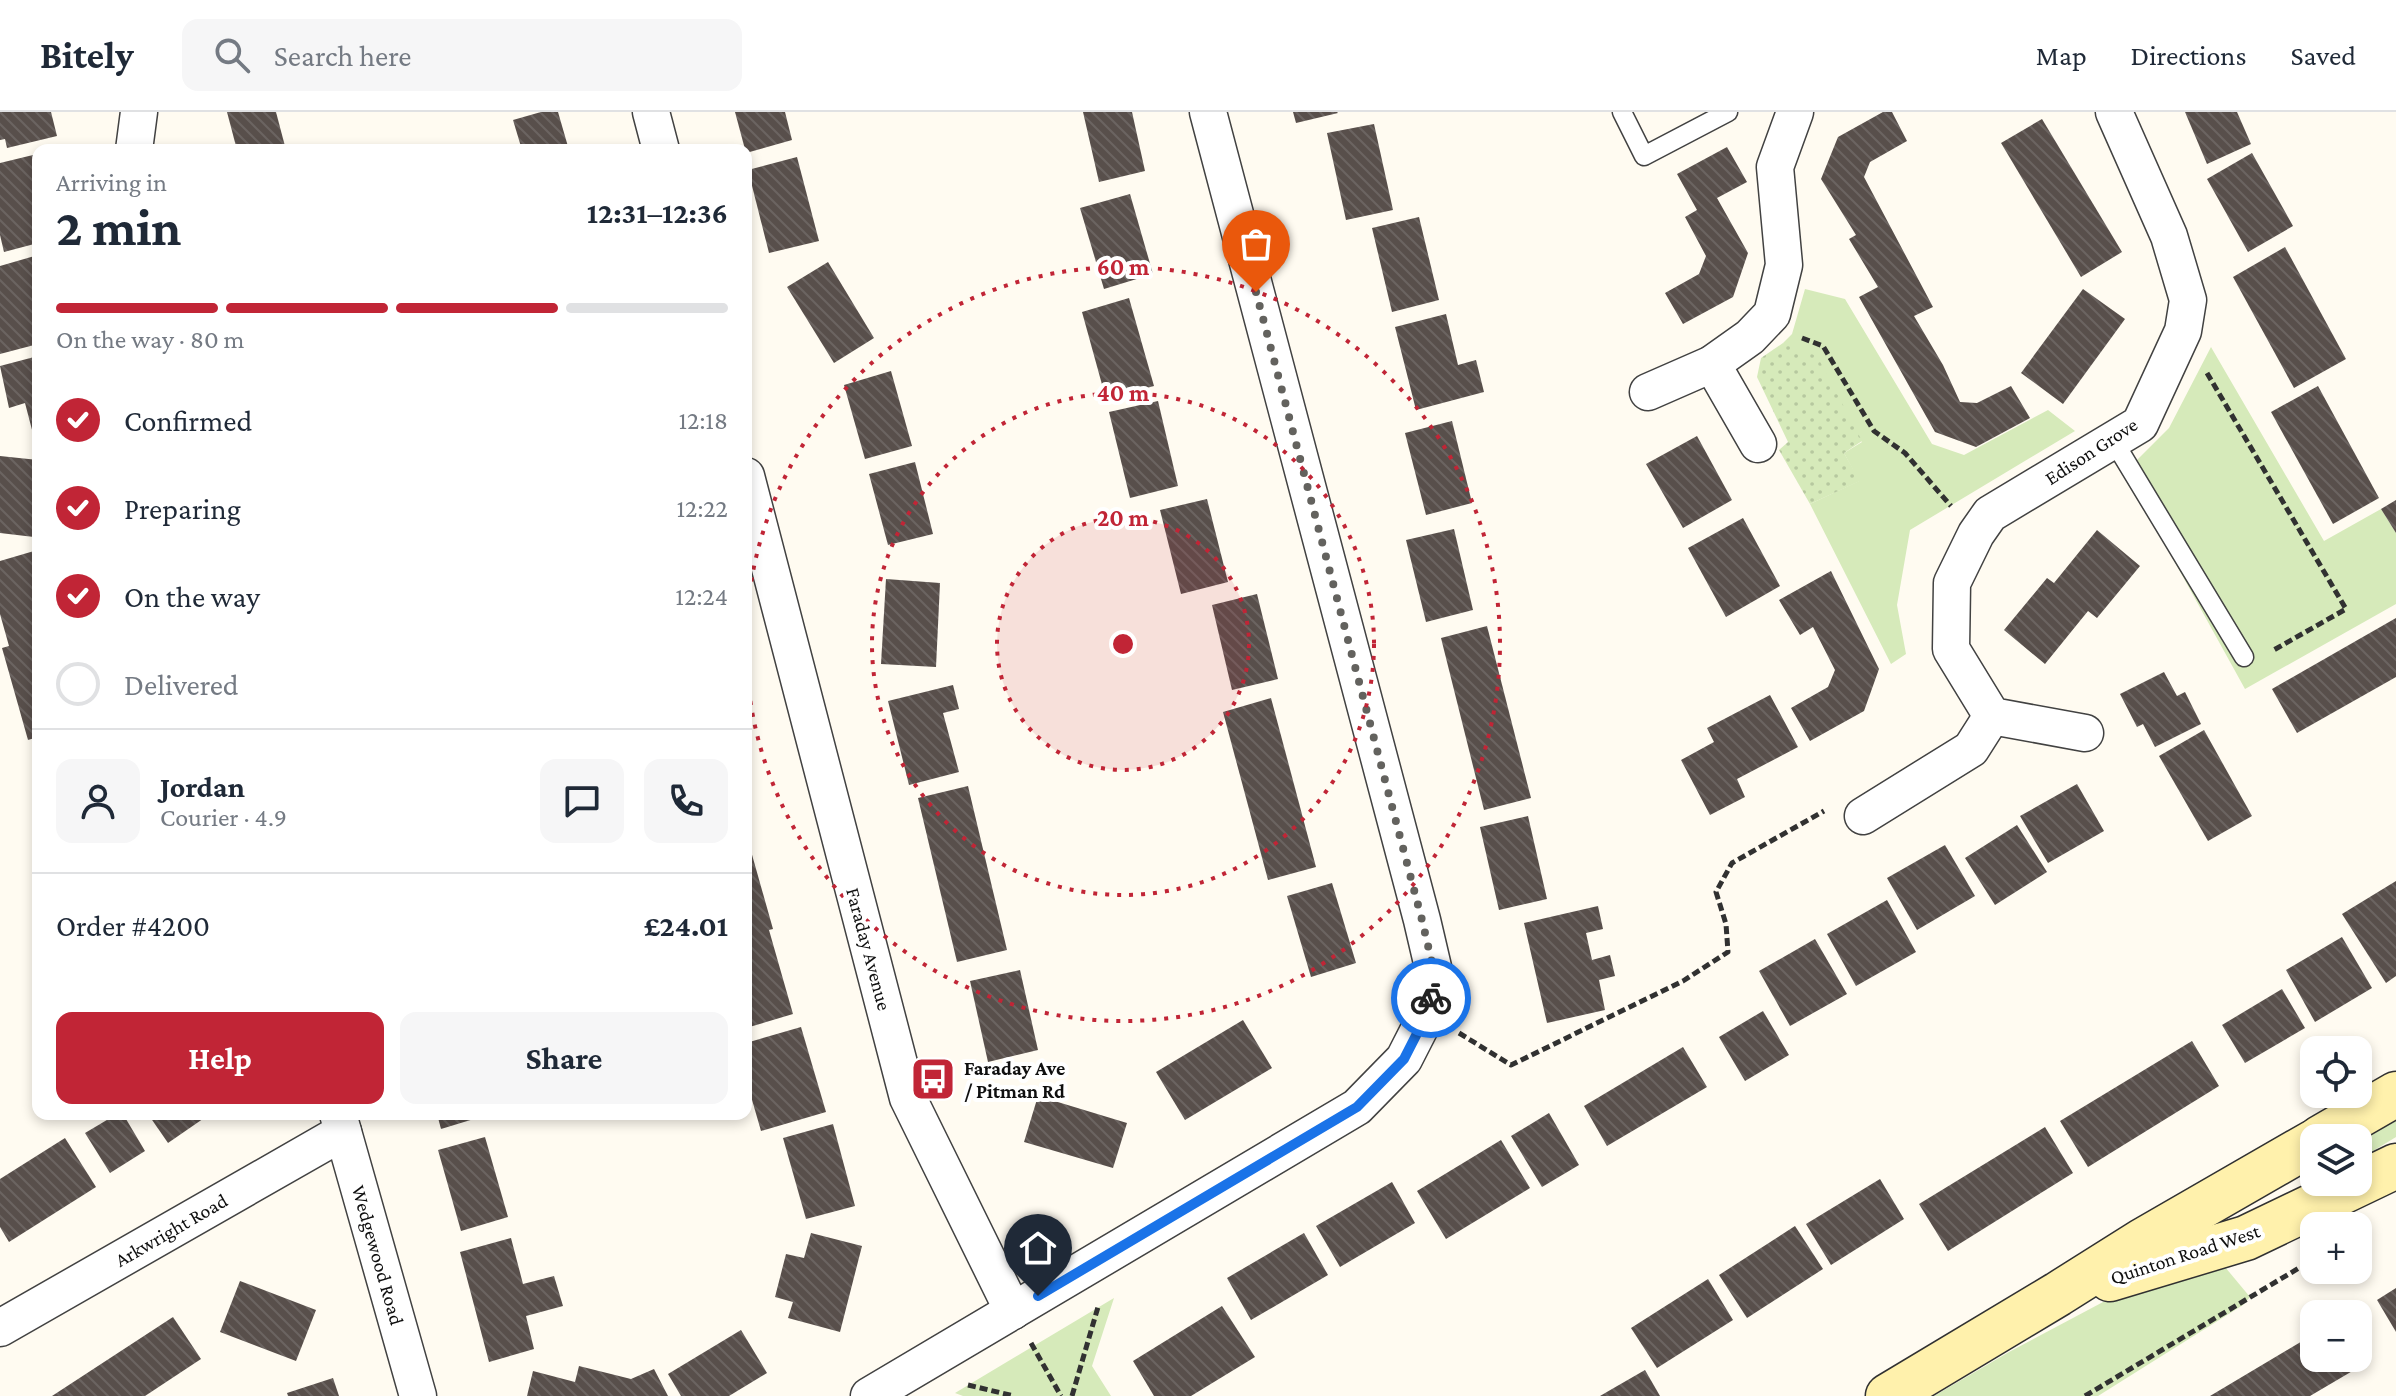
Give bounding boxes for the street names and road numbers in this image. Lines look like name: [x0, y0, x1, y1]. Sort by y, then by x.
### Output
street label: Edison Grove: [2041, 413, 2142, 489]
street label: Faraday Avenue: [841, 885, 896, 1013]
street label: Wedgewood Road: [347, 1183, 409, 1328]
street label: Arkwright Road: [111, 1189, 232, 1272]
street label: Quinton Road West: [2107, 1219, 2263, 1289]

